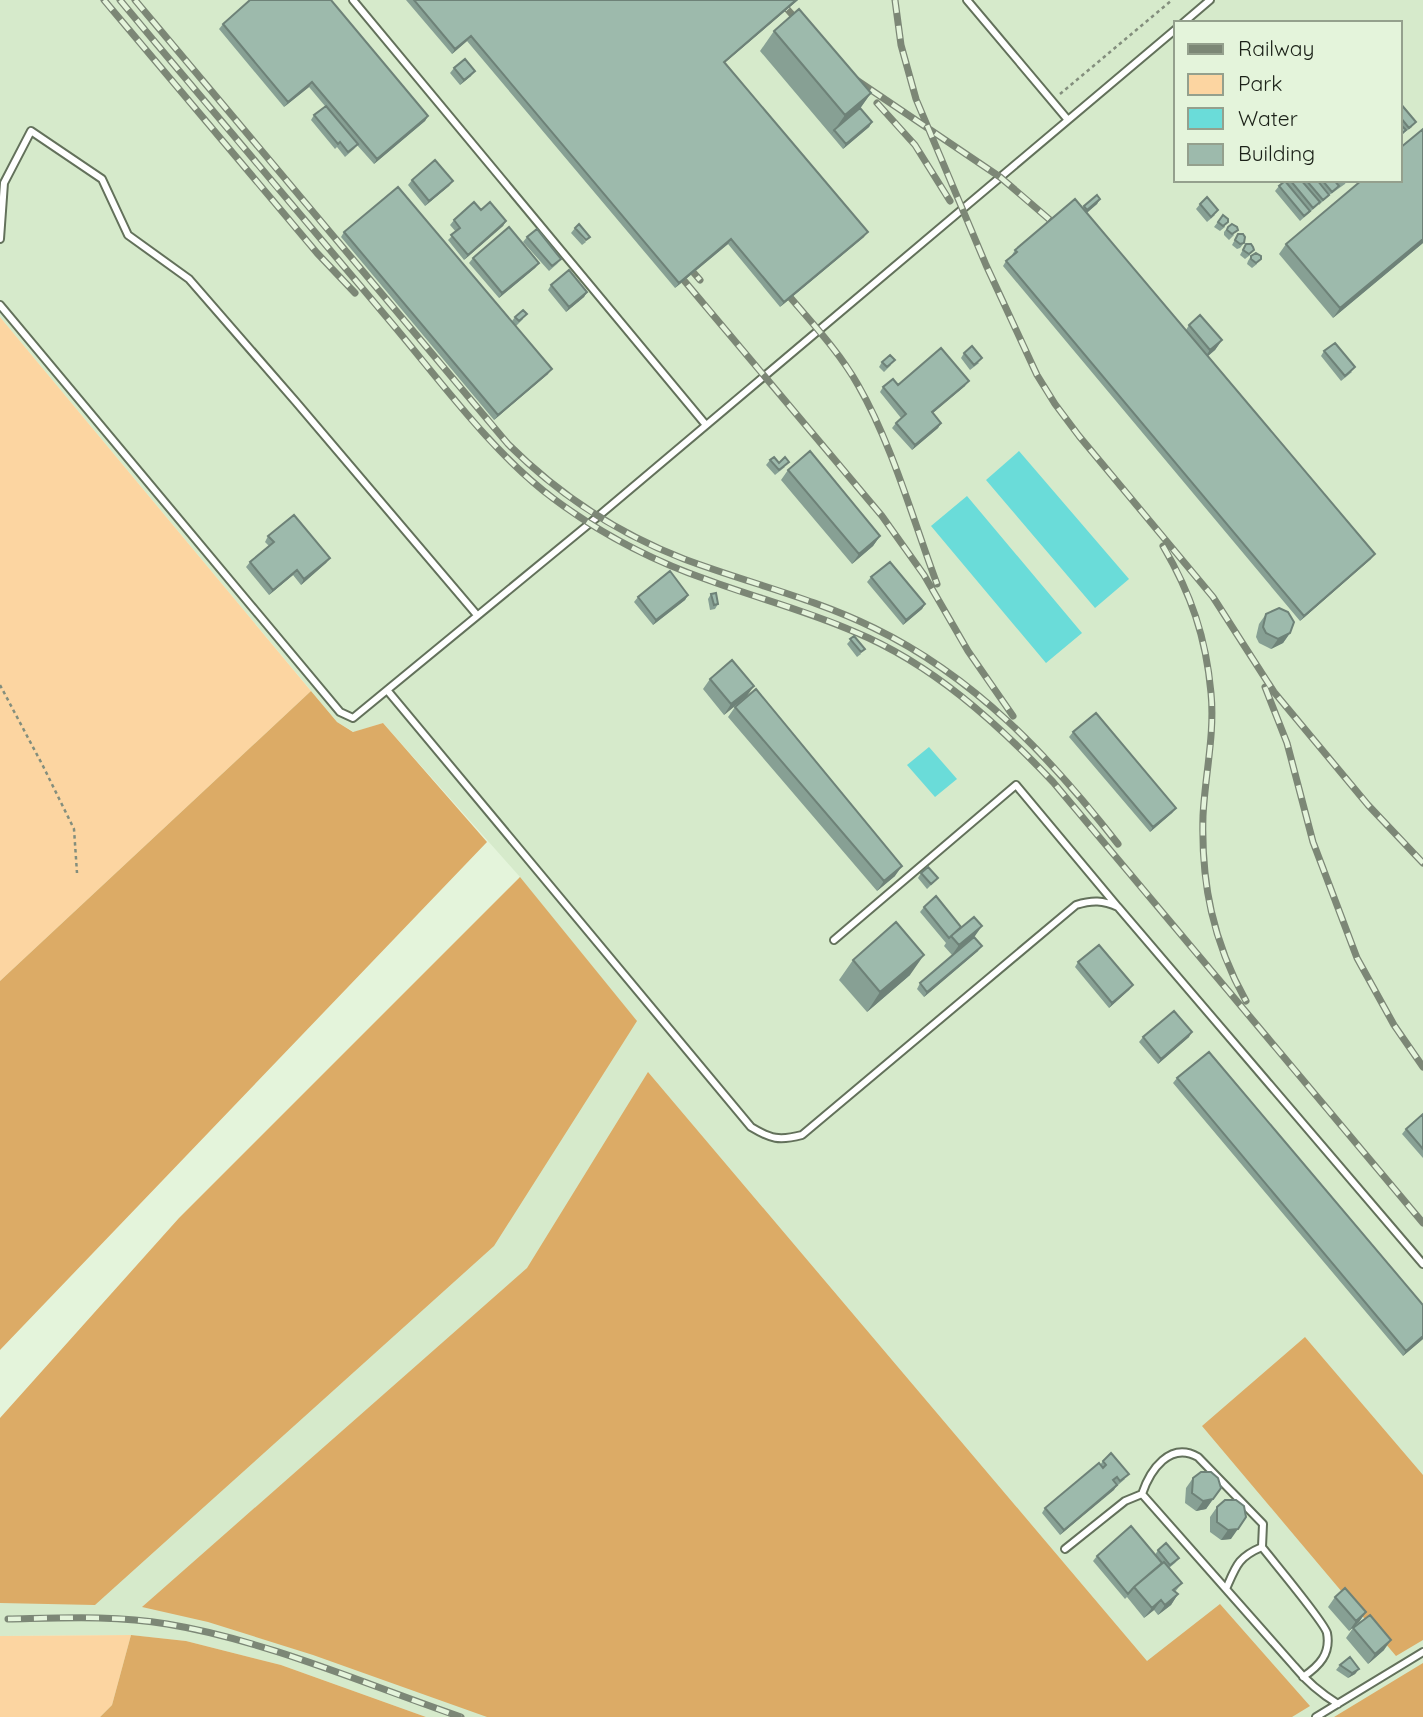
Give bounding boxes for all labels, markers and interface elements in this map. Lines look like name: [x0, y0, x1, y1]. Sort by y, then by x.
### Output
legend: [1174, 21, 1402, 182]
text: Railway: [1238, 35, 1314, 61]
text: Park: [1238, 70, 1282, 96]
text: Water: [1238, 105, 1298, 131]
text: Building: [1238, 140, 1315, 166]

